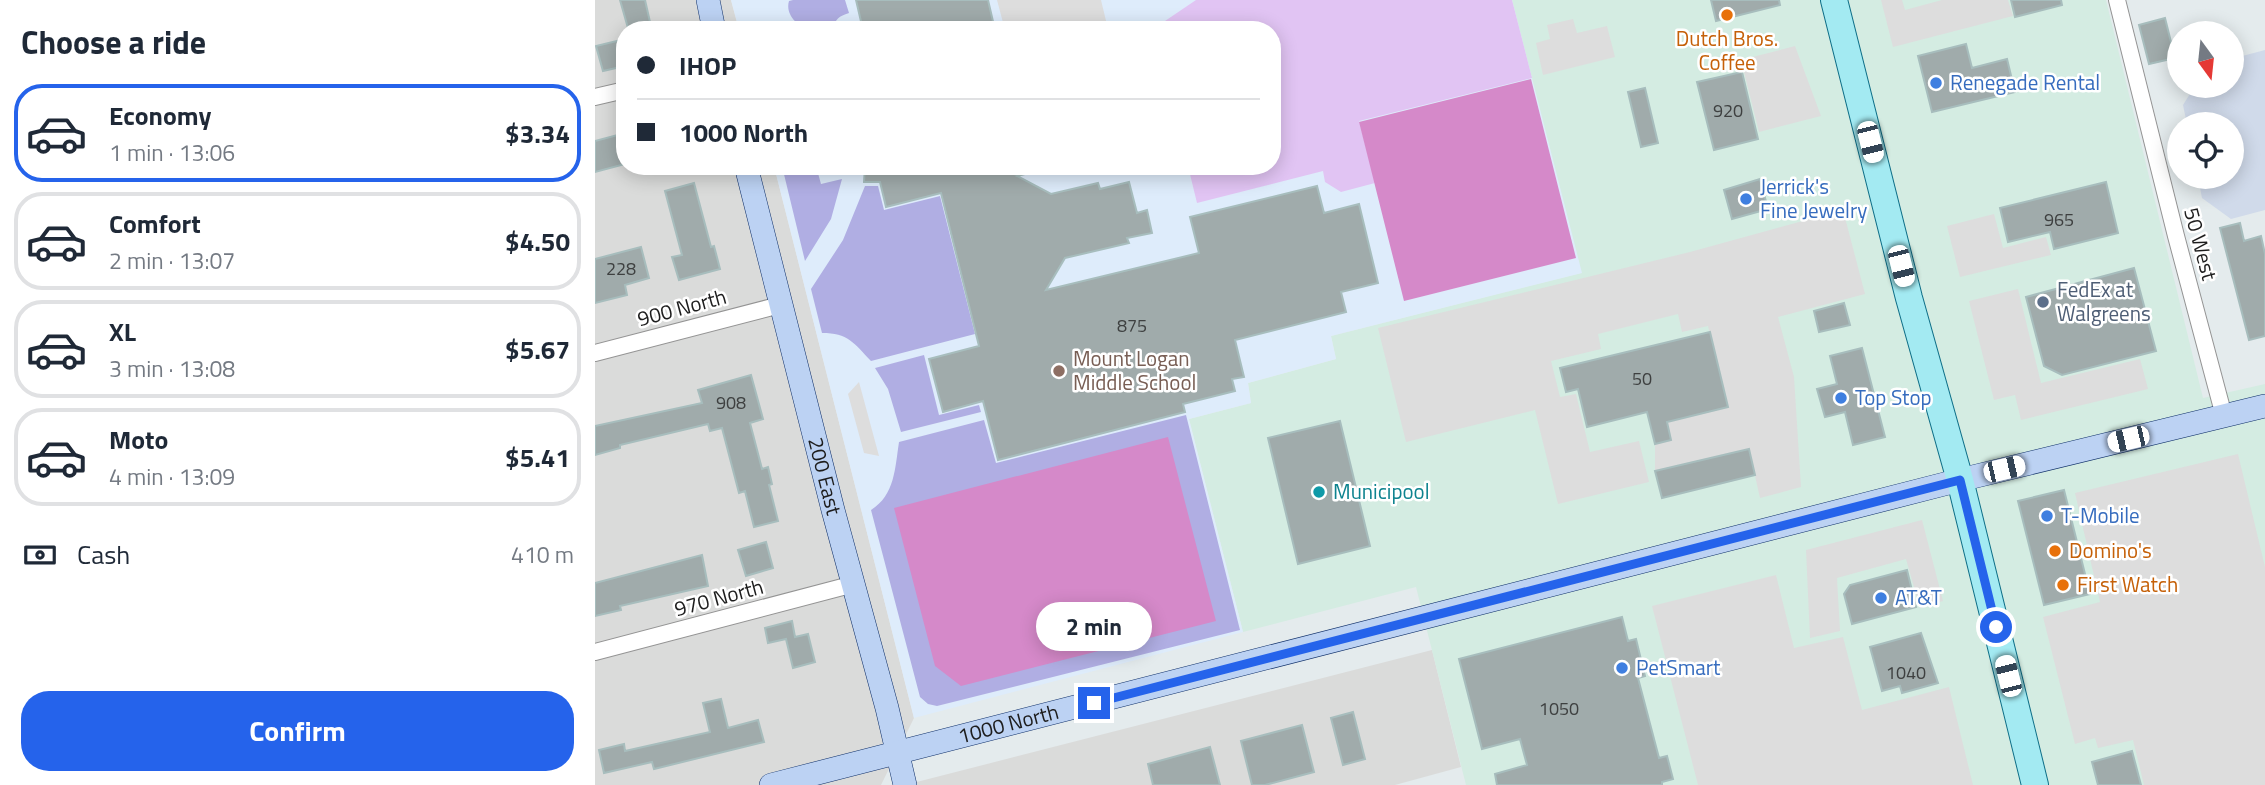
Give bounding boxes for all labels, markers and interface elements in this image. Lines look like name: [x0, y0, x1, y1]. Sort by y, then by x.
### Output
marker: Dutch Bros. Coffee: [1719, 7, 1735, 23]
text: Choose a ride: [21, 18, 206, 66]
north arrow: [2167, 21, 2243, 98]
map controls: [2167, 21, 2244, 189]
place label: Dutch Bros. Coffee: [1676, 22, 1778, 78]
text: IHOP: [679, 46, 736, 85]
place label: Renegade Rental: [1950, 66, 2100, 98]
marker: Renegade Rental: [1928, 75, 1944, 91]
text: Economy: [109, 96, 211, 135]
house number: 920: [1713, 97, 1743, 124]
icon: car: [25, 102, 88, 165]
button: locate: [2167, 112, 2244, 189]
text: 1000 North: [679, 113, 808, 152]
text: $3.34: [505, 114, 570, 153]
car: [1855, 119, 1886, 165]
text: 1 min · 13:06: [109, 135, 235, 170]
place label: Jerrick's Fine Jewelry: [1760, 170, 1867, 226]
marker: Jerrick's Fine Jewelry: [1738, 191, 1754, 207]
text: Comfort: [109, 204, 201, 243]
street label: 50 West: [2176, 204, 2226, 284]
house number: 965: [2044, 206, 2074, 233]
icon: car: [25, 210, 88, 273]
text: $4.50: [505, 222, 570, 261]
text: 2 min · 13:07: [109, 243, 235, 278]
car: [1886, 243, 1917, 289]
house number: 228: [606, 255, 636, 282]
place label: FedEx at Walgreens: [2057, 273, 2151, 329]
street label: 900 North: [634, 280, 730, 334]
marker: FedEx at Walgreens: [2035, 294, 2051, 310]
text: XL: [109, 312, 136, 351]
house number: 875: [1117, 312, 1147, 339]
icon: car: [25, 318, 88, 381]
text: $5.67: [505, 330, 570, 369]
place label: Mount Logan Middle School: [1073, 342, 1196, 398]
text: 3 min · 13:08: [109, 351, 235, 386]
marker: Mount Logan Middle School: [1051, 363, 1067, 379]
house number: 50: [1632, 365, 1652, 392]
place label: Top Stop: [1855, 381, 1932, 413]
house number: 908: [716, 389, 746, 416]
marker: Top Stop: [1833, 390, 1849, 406]
text: Moto: [109, 420, 168, 459]
car: [2106, 424, 2151, 454]
icon: car: [25, 426, 88, 489]
street label: 200 East: [800, 434, 851, 519]
text: $5.41: [505, 438, 570, 477]
car: [1982, 454, 2027, 484]
text: 4 min · 13:09: [109, 459, 235, 494]
place label: Municipool: [1333, 475, 1430, 507]
marker: Municipool: [1311, 484, 1327, 500]
place label: T-Mobile: [2061, 499, 2140, 531]
marker: T-Mobile: [2039, 508, 2055, 524]
place label: Domino's: [2069, 534, 2152, 566]
text: Cash: [77, 535, 130, 574]
icon: cash: [21, 536, 59, 574]
text: 410 m: [511, 537, 574, 572]
marker: Domino's: [2047, 543, 2063, 559]
place label: First Watch: [2077, 568, 2178, 600]
street label: 970 North: [671, 570, 767, 624]
marker: First Watch: [2055, 577, 2071, 593]
place label: AT&T: [1895, 581, 1942, 613]
marker: AT&T: [1873, 590, 1889, 606]
callout: 2 min: [1036, 602, 1152, 650]
text: 2 min: [1066, 609, 1122, 644]
route start: [1980, 611, 2012, 643]
place label: PetSmart: [1636, 651, 1721, 683]
car: [1993, 653, 2024, 699]
house number: 1040: [1886, 659, 1926, 686]
marker: PetSmart: [1614, 660, 1630, 676]
route end: [1078, 687, 1110, 719]
button: Confirm: [21, 691, 574, 771]
street label: 1000 North: [954, 695, 1062, 751]
house number: 1050: [1539, 695, 1579, 722]

